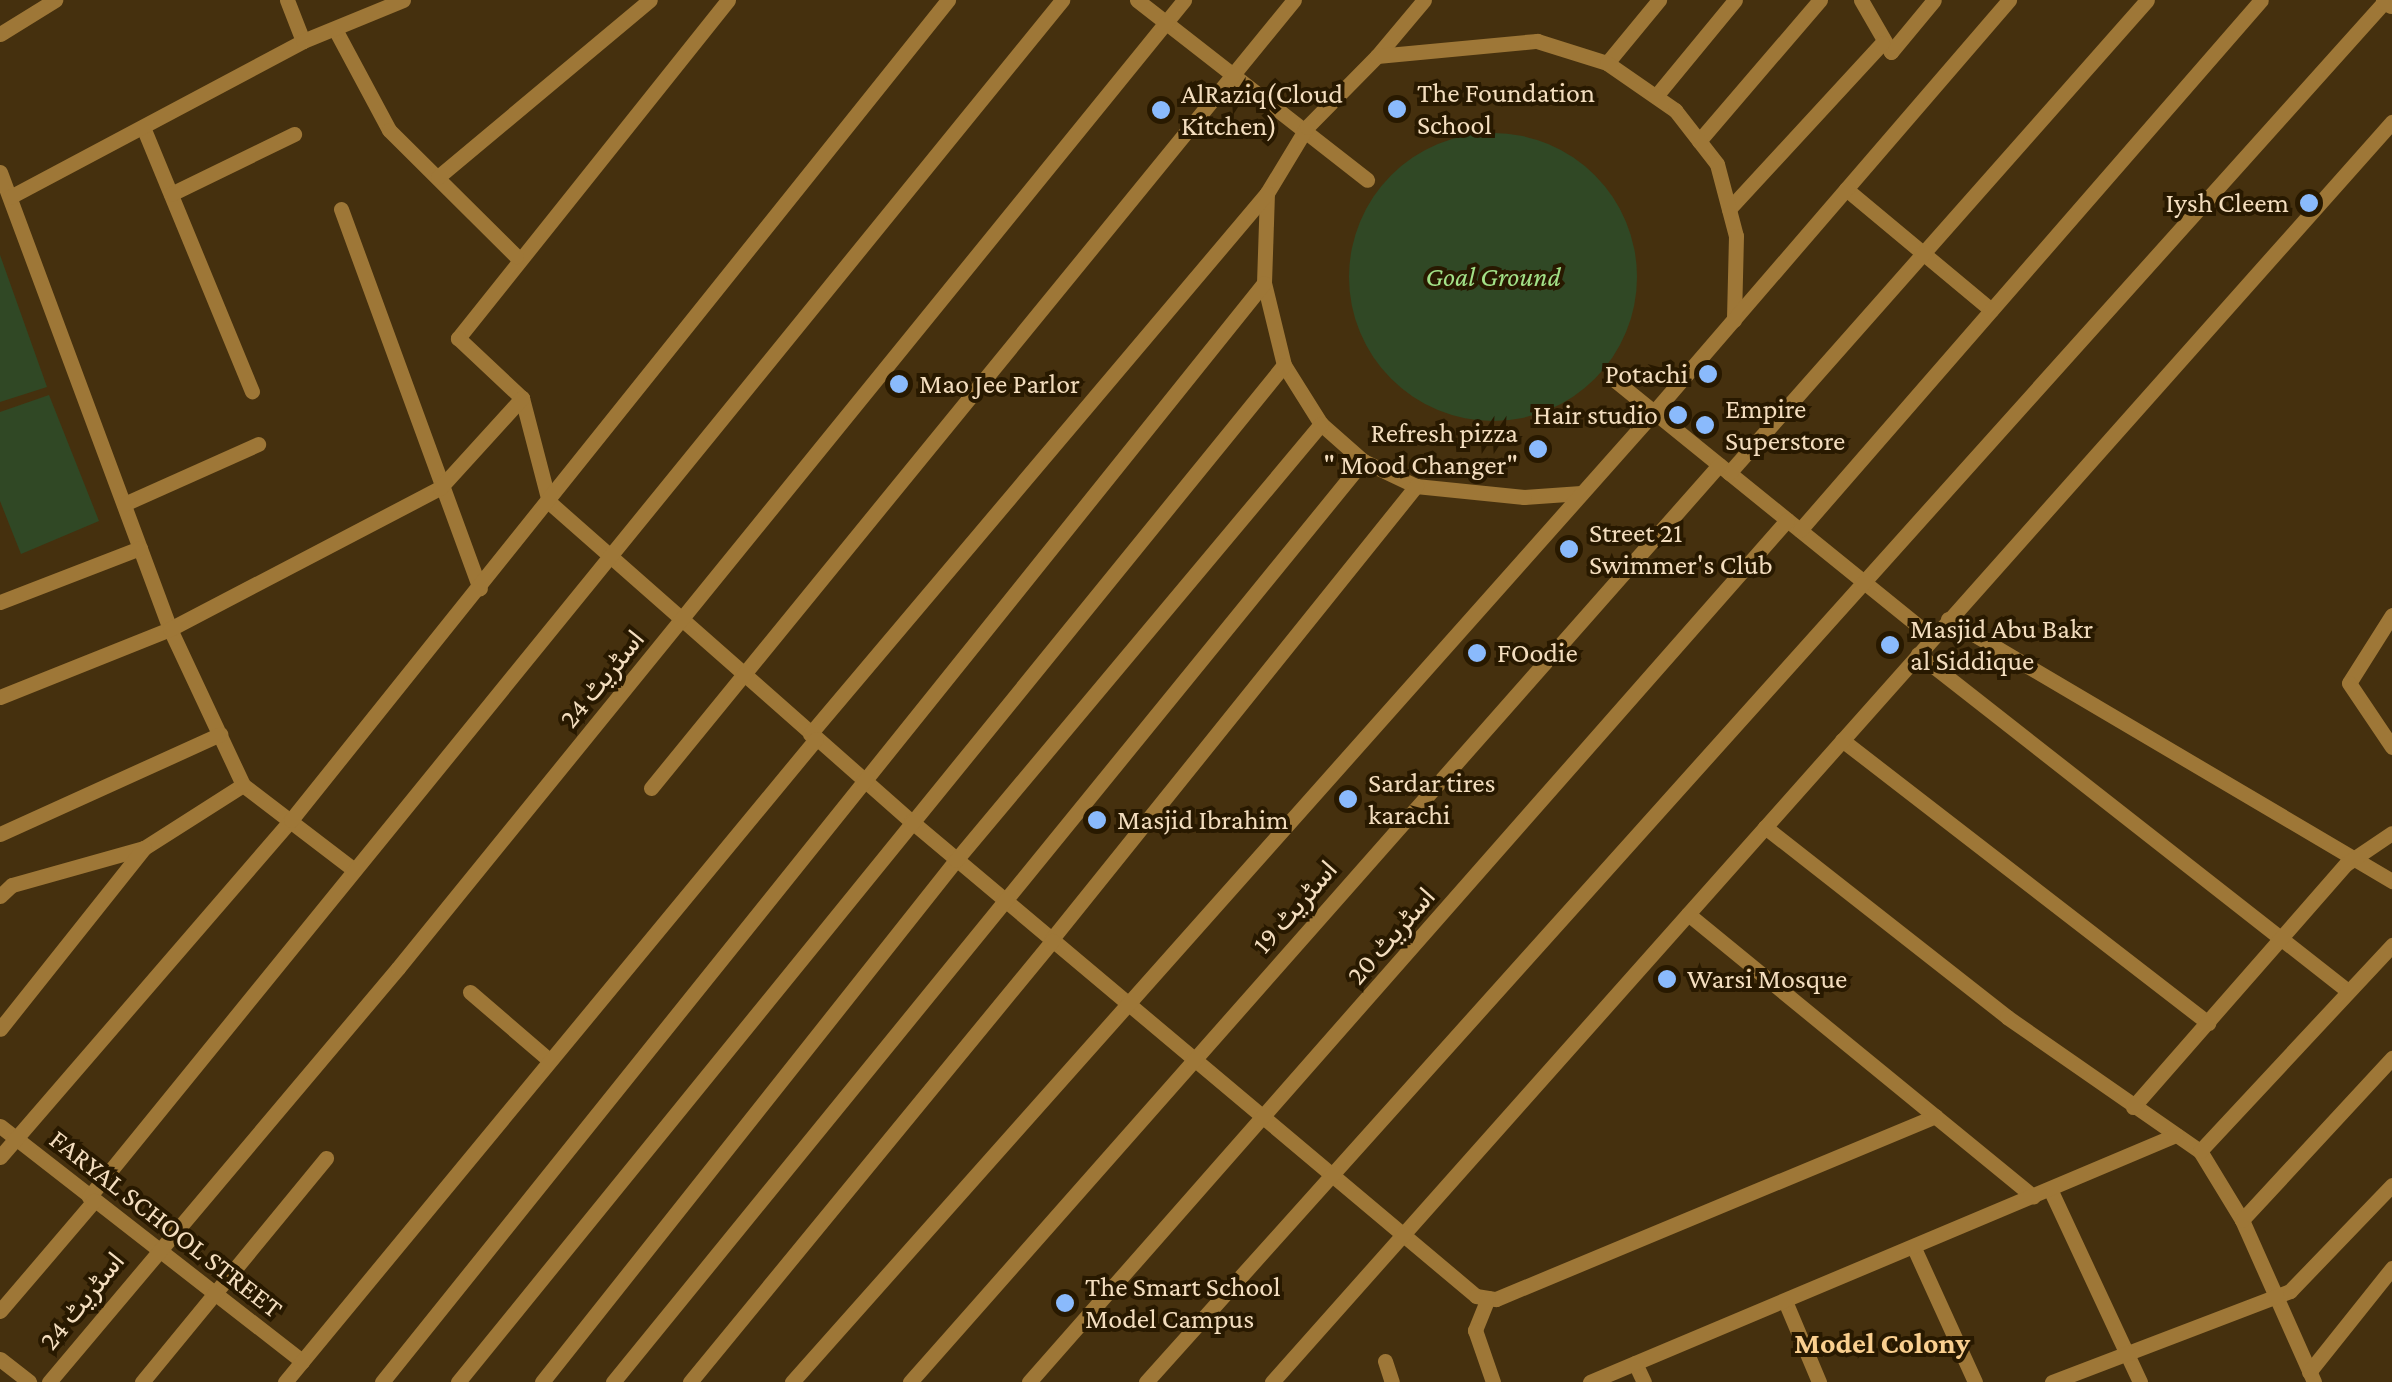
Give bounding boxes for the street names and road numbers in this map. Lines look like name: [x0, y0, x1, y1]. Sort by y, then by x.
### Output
street label: اسٹریٹ 24: [552, 623, 652, 735]
street label: اسٹریٹ 19: [1245, 854, 1345, 960]
street label: اسٹریٹ 20: [1340, 880, 1442, 992]
street label: FARYAL SCHOOL STREET: [43, 1123, 289, 1325]
street label: اسٹریٹ 24: [32, 1245, 132, 1357]

